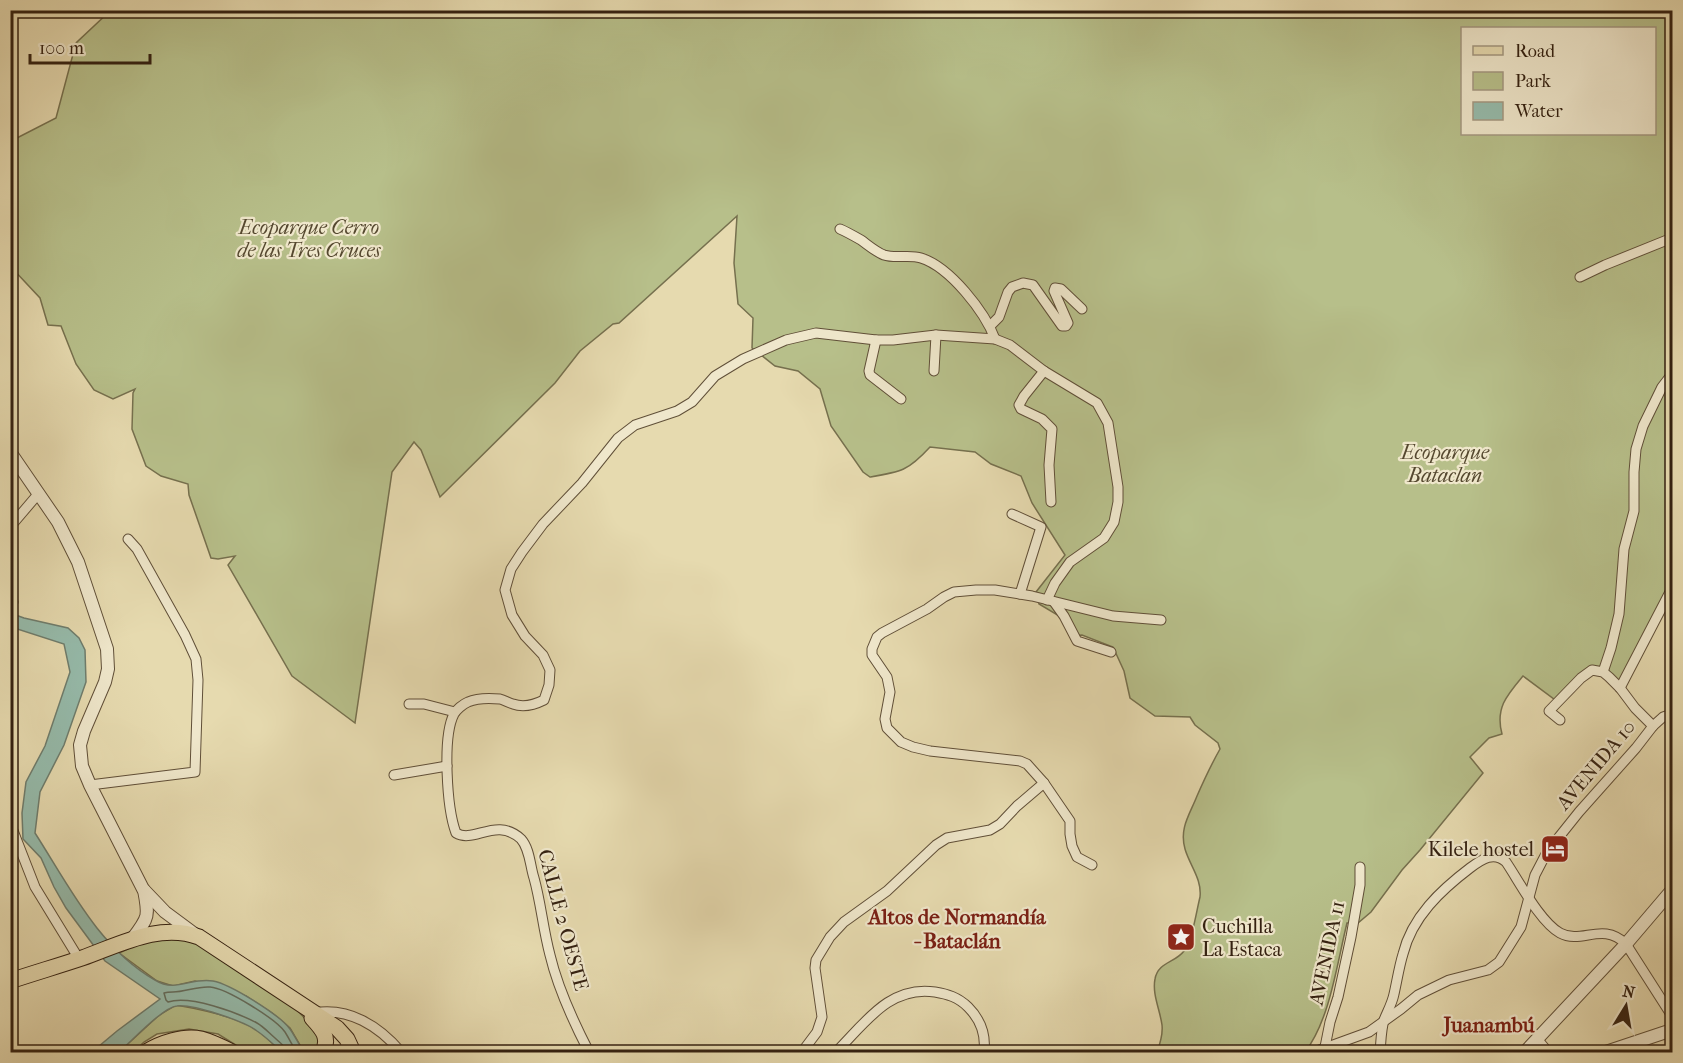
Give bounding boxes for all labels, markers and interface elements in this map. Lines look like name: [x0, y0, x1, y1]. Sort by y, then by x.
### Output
scale bar: [30, 27, 150, 65]
legend: [1461, 27, 1656, 135]
text: 100 m: [39, 38, 84, 59]
text: Road: [1515, 41, 1555, 62]
text: Park: [1515, 71, 1552, 92]
text: Water: [1514, 101, 1563, 122]
park label: Ecoparque Cerro de las Tres Cruces: [237, 216, 382, 262]
park label: Ecoparque Bataclan: [1400, 441, 1490, 487]
street label: AVENIDA 10: [1551, 715, 1640, 815]
hotel icon: Kilele hostel: [1539, 833, 1571, 865]
place label: Kilele hostel: [1428, 838, 1534, 861]
street label: CALLE 2 OESTE: [533, 847, 593, 993]
street label: AVENIDA 11: [1304, 899, 1349, 1008]
district label: Altos de Normandía - Bataclán: [866, 905, 1047, 953]
place label: Cuchilla La Estaca: [1202, 915, 1282, 961]
place icon: Cuchilla La Estaca: [1165, 921, 1197, 953]
north arrow: [1596, 976, 1656, 1036]
text: N: [1621, 981, 1637, 1002]
district label: Juanambú: [1441, 1013, 1535, 1037]

